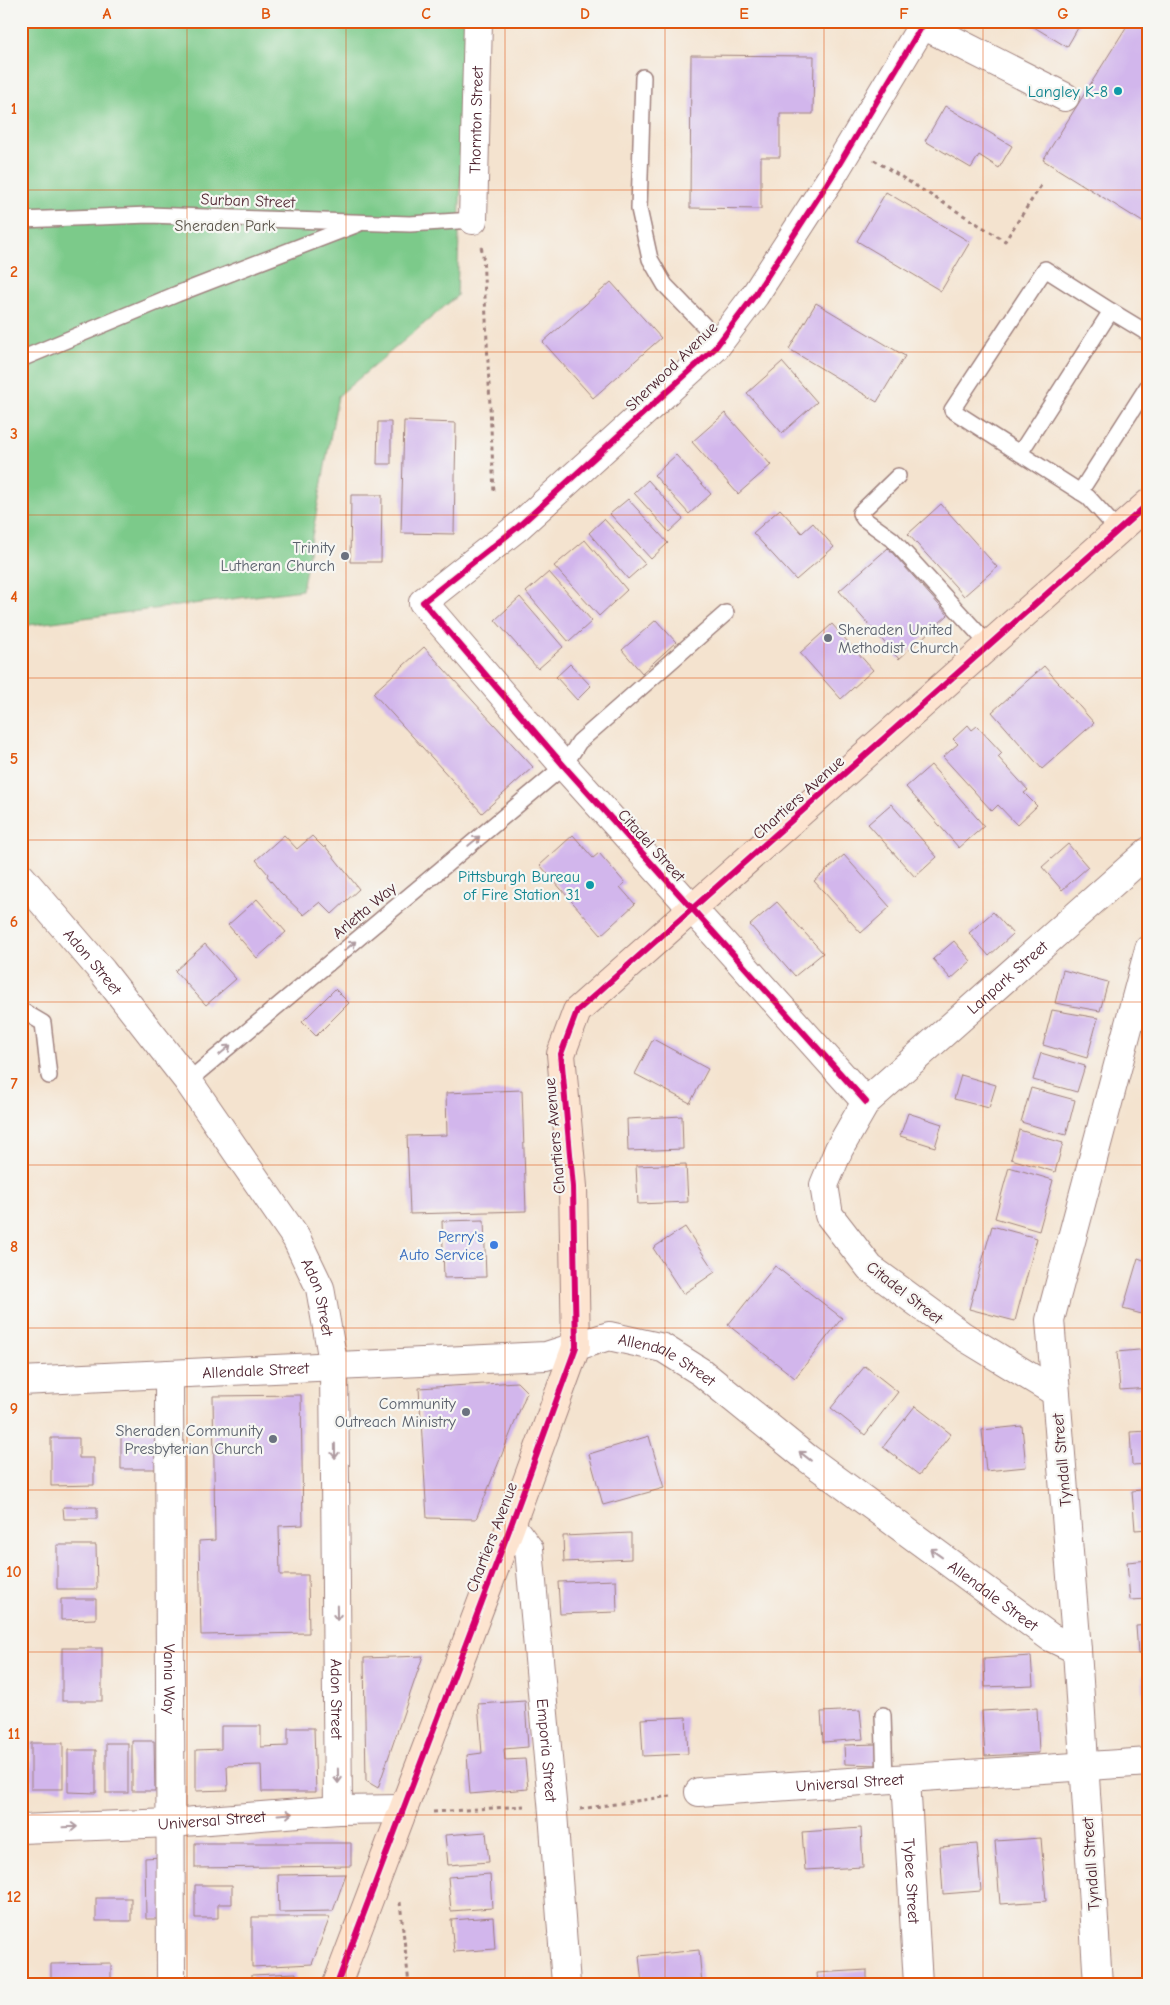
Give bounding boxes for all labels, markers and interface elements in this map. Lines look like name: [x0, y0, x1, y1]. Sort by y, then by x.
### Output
text: A: [103, 5, 112, 23]
text: B: [261, 5, 271, 23]
text: C: [421, 5, 431, 23]
text: D: [580, 5, 590, 23]
text: E: [739, 5, 749, 23]
text: F: [899, 5, 909, 23]
text: G: [1057, 5, 1069, 23]
street label: Thornton Street: [466, 66, 487, 174]
place label: Langley K-8: [1028, 83, 1108, 101]
marker: Langley K-8: [1112, 85, 1124, 97]
text: 1: [11, 100, 17, 118]
street label: Surban Street: [200, 190, 296, 212]
park label: Sheraden Park: [174, 217, 276, 235]
text: 2: [10, 263, 18, 281]
street label: Sherwood Avenue: [622, 318, 721, 415]
text: 3: [10, 425, 18, 443]
place label: Trinity Lutheran Church: [221, 539, 336, 575]
marker: Trinity Lutheran Church: [339, 550, 351, 562]
text: 4: [10, 588, 18, 606]
place label: Sheraden United Methodist Church: [838, 621, 958, 657]
marker: Sheraden United Methodist Church: [822, 632, 834, 644]
text: 5: [10, 750, 18, 768]
street label: Chartiers Avenue: [749, 752, 848, 843]
street label: Citadel Street: [614, 806, 689, 886]
one-way arrow: [467, 836, 480, 847]
place label: Pittsburgh Bureau of Fire Station 31: [458, 868, 580, 904]
street label: Arletta Way: [329, 878, 401, 943]
marker: Pittsburgh Bureau of Fire Station 31: [584, 879, 596, 891]
text: 6: [10, 913, 18, 931]
street label: Adon Street: [60, 925, 125, 999]
street label: Lanpark Street: [964, 937, 1052, 1018]
one-way arrow: [343, 940, 356, 951]
one-way arrow: [218, 1045, 231, 1056]
text: 7: [10, 1075, 18, 1093]
street label: Chartiers Avenue: [541, 1077, 569, 1195]
place label: Perry's Auto Service: [399, 1228, 484, 1264]
text: 8: [10, 1238, 18, 1256]
marker: Perry's Auto Service: [488, 1239, 500, 1251]
street label: Adon Street: [297, 1256, 336, 1338]
street label: Citadel Street: [863, 1258, 946, 1328]
street label: Allendale Street: [616, 1330, 719, 1390]
street label: Allendale Street: [202, 1359, 310, 1382]
place label: Community Outreach Ministry: [335, 1395, 457, 1431]
text: 9: [10, 1400, 18, 1418]
marker: Community Outreach Ministry: [460, 1406, 472, 1418]
street label: Tyndall Street: [1049, 1412, 1075, 1507]
place label: Sheraden Community Presbyterian Church: [115, 1422, 264, 1458]
marker: Sheraden Community Presbyterian Church: [267, 1433, 279, 1445]
one-way arrow: [330, 1442, 340, 1458]
one-way arrow: [799, 1451, 812, 1462]
street label: Chartiers Avenue: [463, 1480, 521, 1595]
one-way arrow: [929, 1548, 943, 1558]
street label: Allendale Street: [944, 1557, 1042, 1635]
text: 10: [6, 1563, 22, 1581]
one-way arrow: [332, 1605, 341, 1621]
street label: Vania Way: [160, 1644, 178, 1715]
street label: Adon Street: [327, 1659, 345, 1740]
street label: Emporia Street: [533, 1698, 560, 1803]
text: 11: [8, 1725, 20, 1743]
one-way arrow: [333, 1767, 343, 1783]
street label: Universal Street: [795, 1770, 905, 1796]
street label: Universal Street: [157, 1808, 267, 1833]
one-way arrow: [276, 1810, 292, 1819]
street label: Tyndall Street: [1079, 1816, 1103, 1911]
one-way arrow: [62, 1822, 78, 1831]
street label: Tybee Street: [899, 1838, 922, 1925]
text: 12: [7, 1888, 21, 1906]

